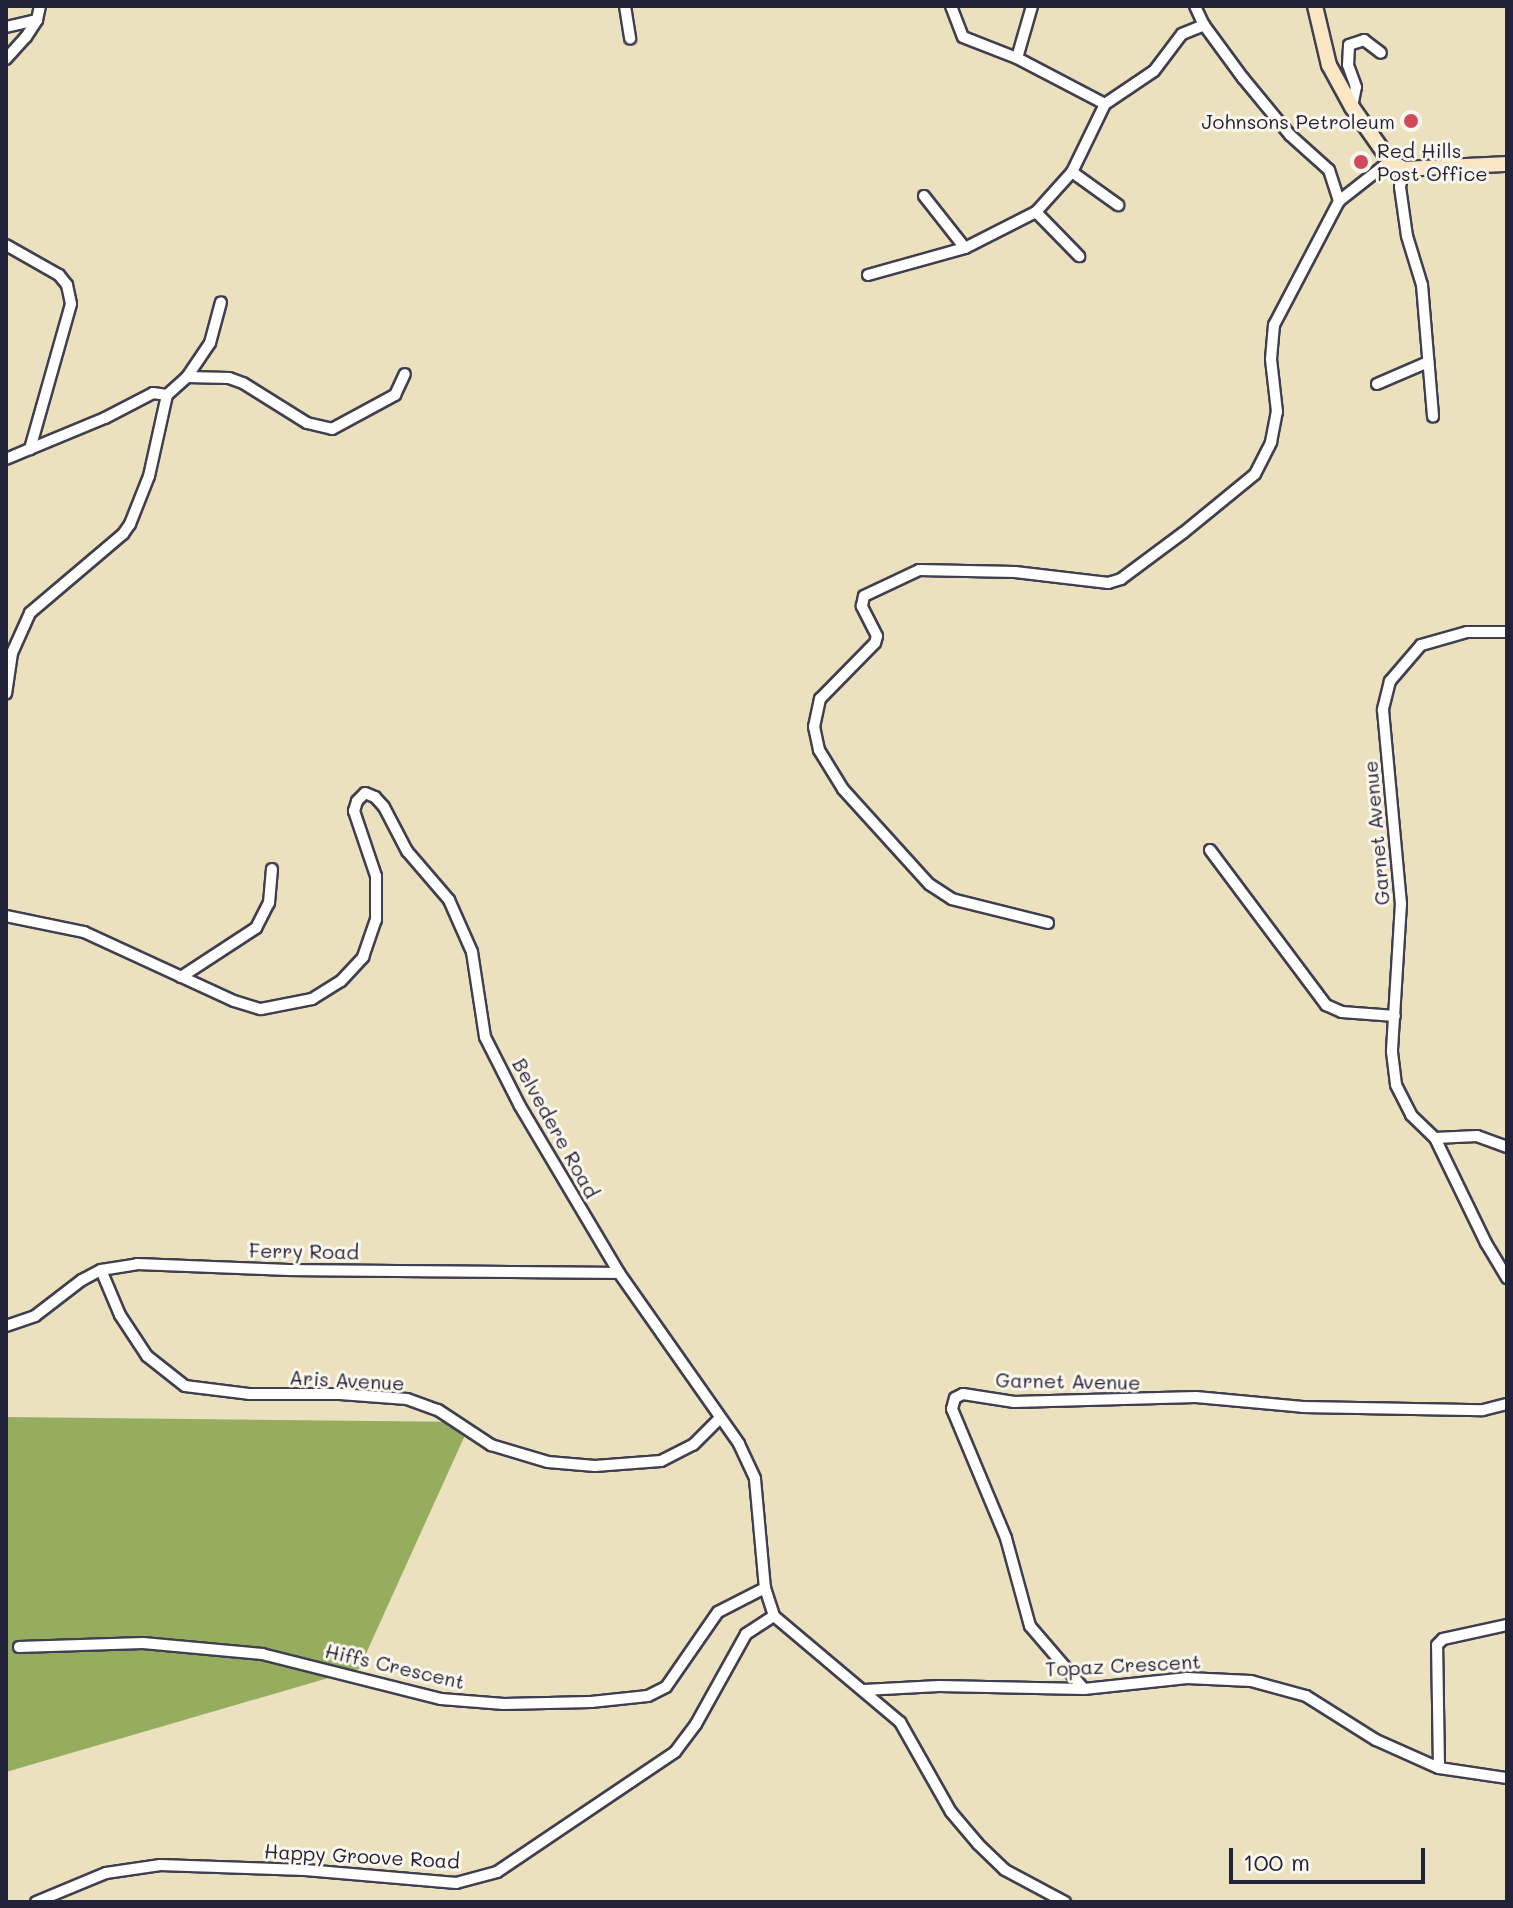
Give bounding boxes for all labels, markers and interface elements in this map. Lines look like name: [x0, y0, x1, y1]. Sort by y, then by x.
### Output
place label: Johnsons Petroleum: [1201, 109, 1395, 133]
marker: Johnsons Petroleum: [1402, 112, 1420, 130]
place label: Red Hills Post Office: [1377, 138, 1488, 185]
marker: Red Hills Post Office: [1352, 153, 1370, 171]
street label: Garnet Avenue: [1358, 760, 1394, 906]
street label: Belvedere Road: [508, 1054, 604, 1202]
street label: Ferry Road: [249, 1238, 359, 1264]
street label: Aris Avenue: [289, 1365, 405, 1395]
street label: Garnet Avenue: [995, 1368, 1141, 1394]
street label: Hiffs Crescent: [323, 1638, 467, 1694]
street label: Topaz Crescent: [1045, 1649, 1201, 1681]
scale bar: [1233, 1832, 1429, 1882]
street label: Happy Groove Road: [264, 1839, 460, 1873]
text: 100 m: [1243, 1846, 1310, 1877]

